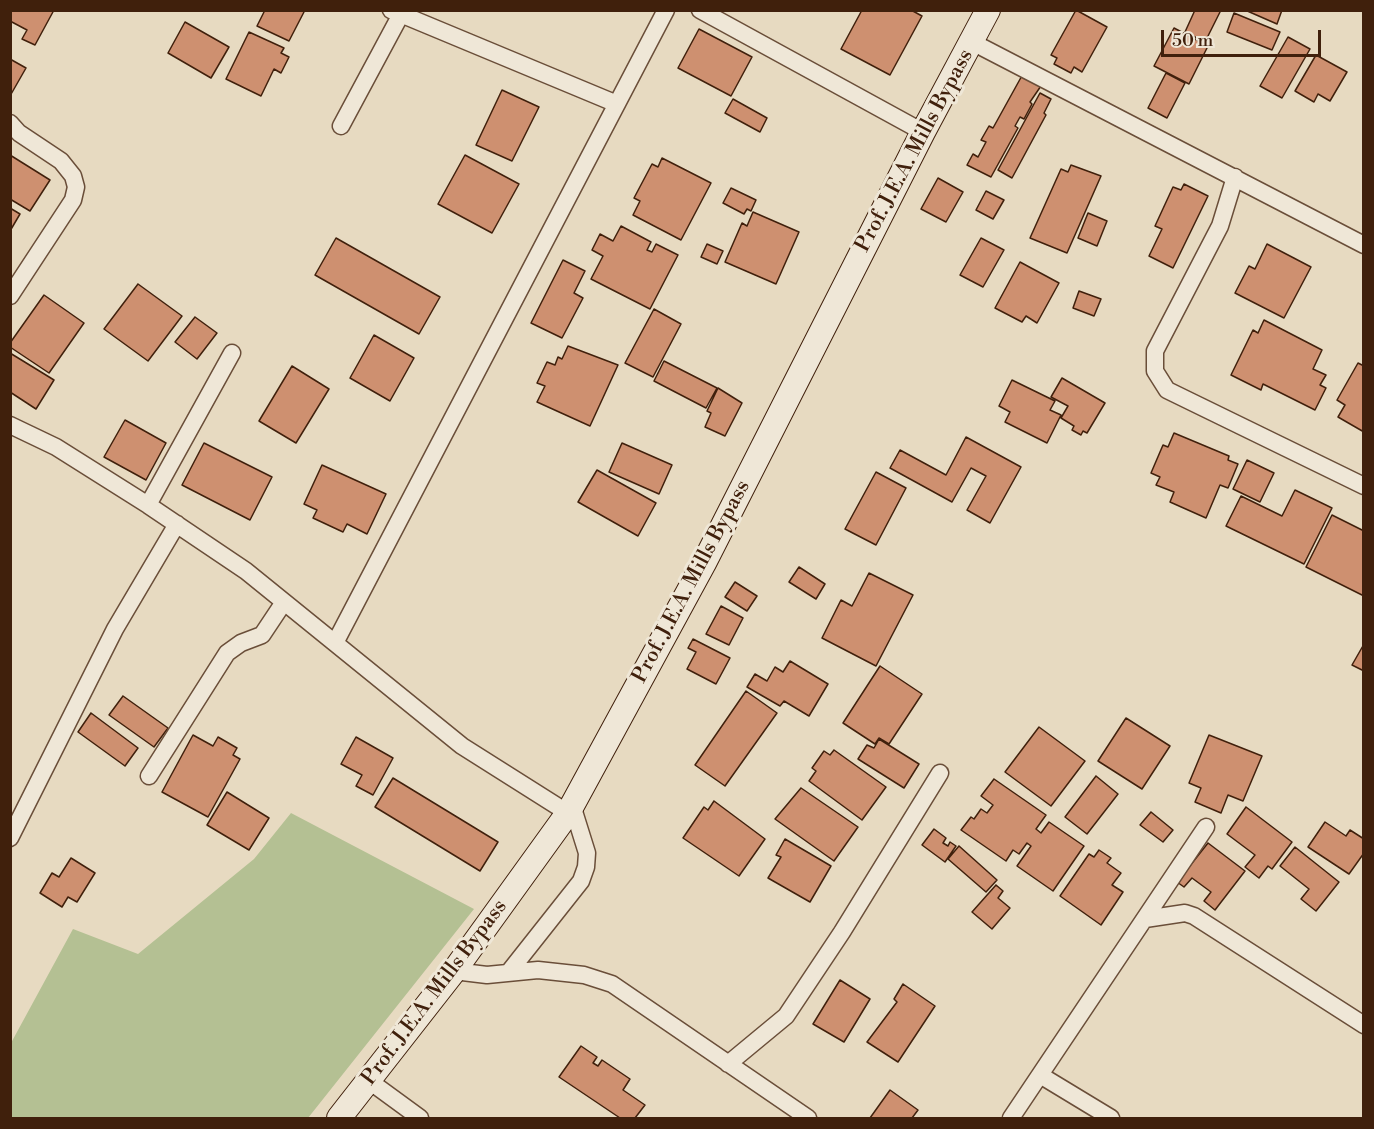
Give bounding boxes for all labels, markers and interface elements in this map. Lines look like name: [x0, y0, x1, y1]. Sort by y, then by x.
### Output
scale bar: [1164, 18, 1324, 56]
text: 50 m: [1172, 29, 1213, 52]
street label: Prof. J.E.A. Mills Bypass: [851, 45, 979, 257]
street label: Prof. J.E.A. Mills Bypass: [628, 476, 756, 688]
street label: Prof. J.E.A. Mills Bypass: [357, 895, 513, 1091]

